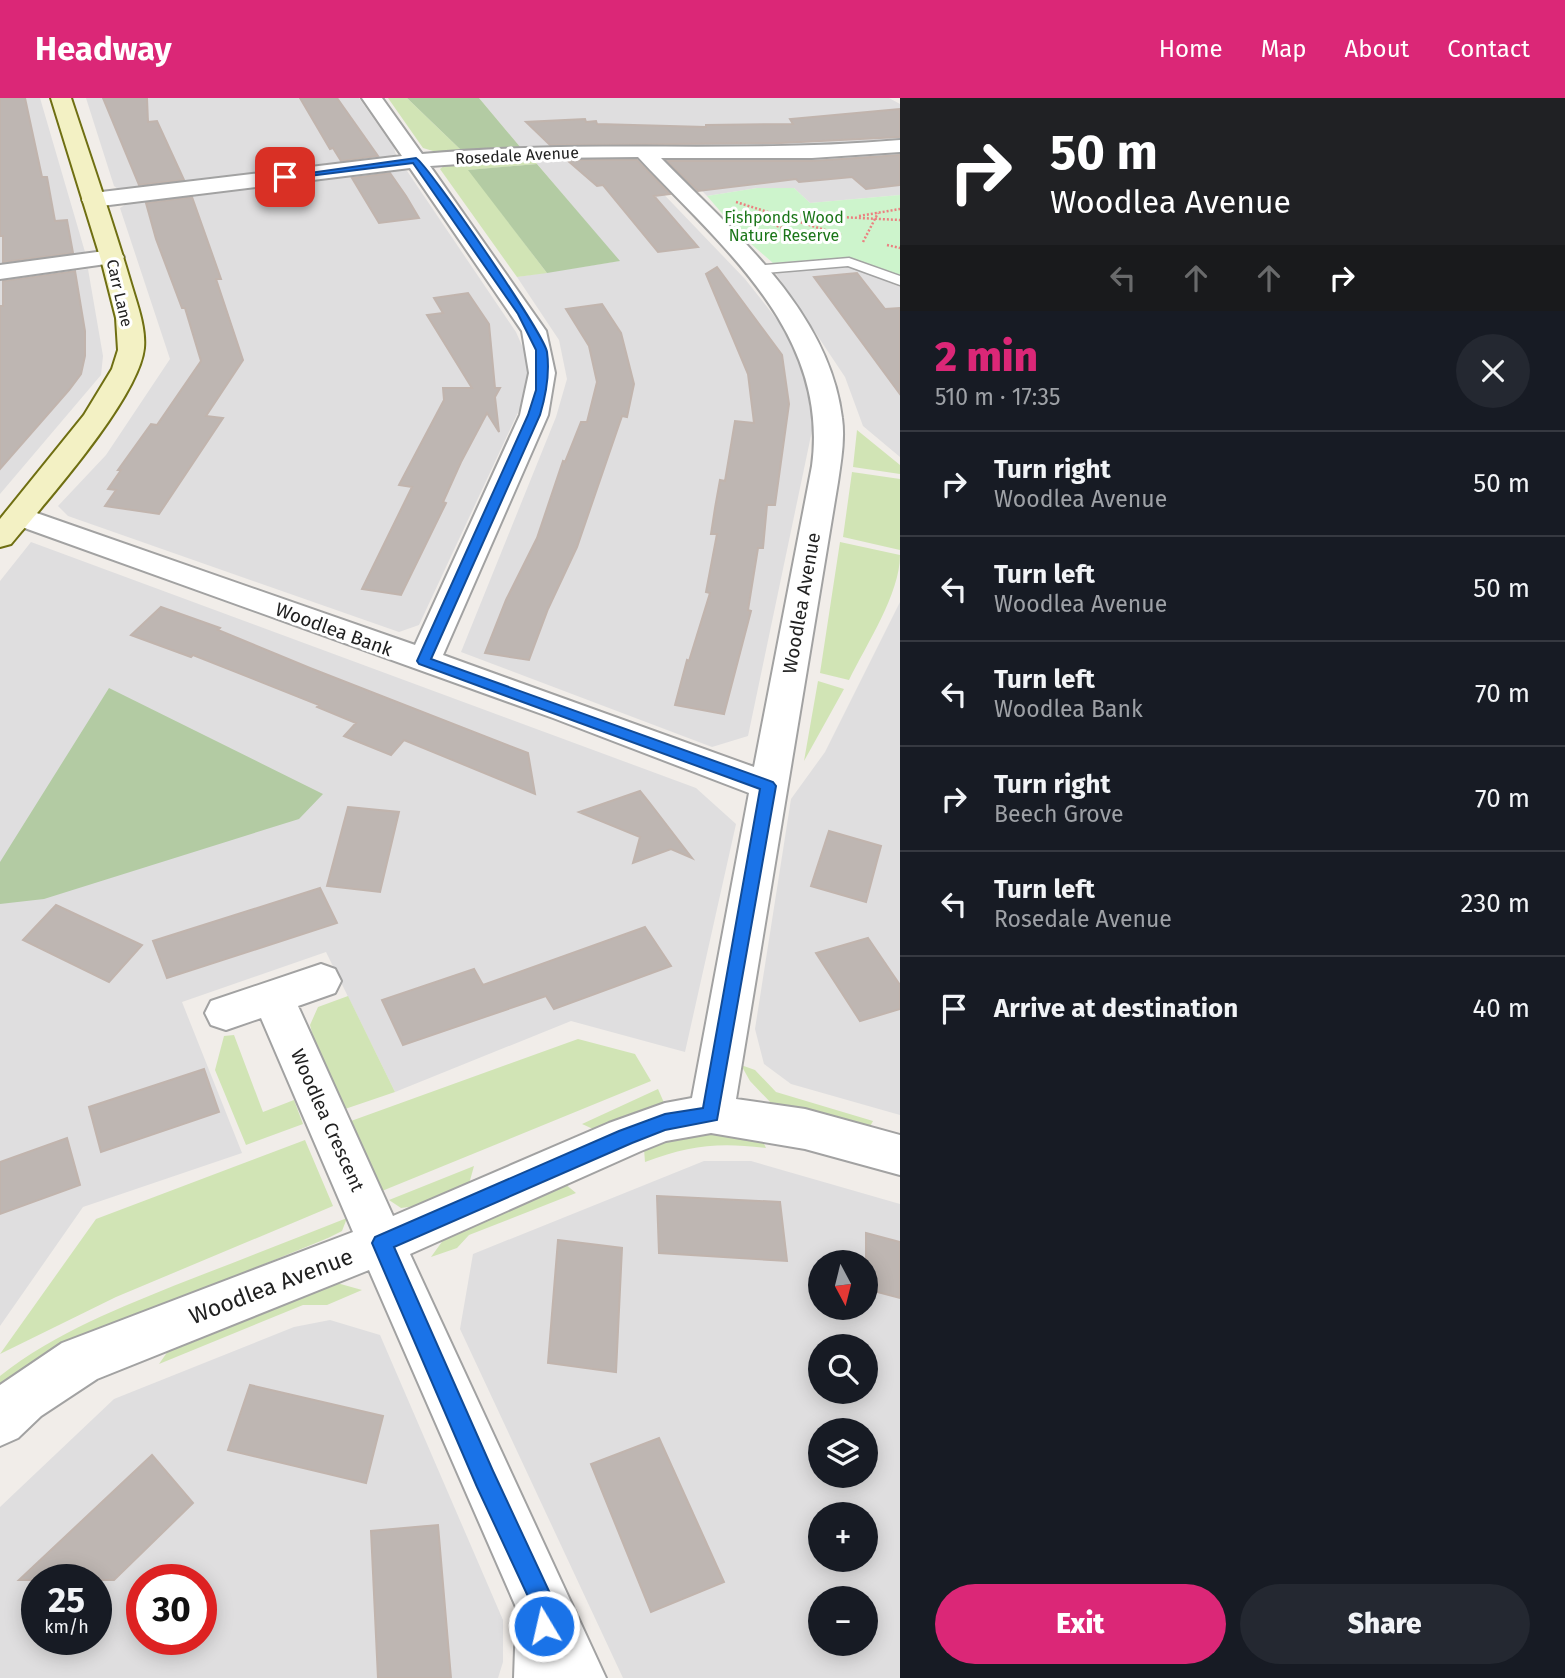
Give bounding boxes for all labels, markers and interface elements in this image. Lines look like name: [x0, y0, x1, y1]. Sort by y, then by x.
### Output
text: Headway: [35, 29, 172, 69]
text: Home: [1159, 35, 1223, 63]
text: Map: [1261, 35, 1307, 63]
text: About: [1345, 35, 1409, 63]
text: Contact: [1447, 35, 1530, 63]
text: 50 m: [1050, 123, 1158, 182]
icon: right: [935, 126, 1026, 217]
street label: Rosedale Avenue: [455, 143, 579, 168]
pin: [255, 147, 315, 207]
icon: arrive: [266, 158, 304, 196]
text: Woodlea Avenue: [1050, 183, 1291, 221]
park label: Fishponds Wood Nature Reserve: [724, 208, 844, 245]
street label: Carr Lane: [103, 257, 136, 329]
icon: left: [1104, 259, 1142, 297]
icon: ahead: [1177, 259, 1215, 297]
icon: ahead: [1250, 259, 1288, 297]
icon: right: [1323, 259, 1361, 297]
text: 2 min: [935, 332, 1038, 382]
button: close: [1456, 334, 1530, 408]
text: 510 m · 17:35: [935, 383, 1061, 411]
text: Turn right: [994, 454, 1111, 485]
icon: right: [935, 465, 973, 503]
text: 50 m: [1473, 468, 1530, 499]
text: Woodlea Avenue: [994, 485, 1167, 513]
street label: Woodlea Avenue: [778, 531, 825, 676]
text: Turn left: [994, 559, 1095, 590]
icon: left: [935, 570, 973, 608]
text: 50 m: [1473, 573, 1530, 604]
text: Woodlea Avenue: [994, 590, 1167, 618]
street label: Woodlea Bank: [272, 598, 396, 661]
text: Turn left: [994, 664, 1095, 695]
icon: left: [935, 675, 973, 713]
text: 70 m: [1475, 678, 1530, 709]
text: Woodlea Bank: [994, 695, 1143, 723]
text: Turn right: [994, 769, 1111, 800]
icon: right: [935, 780, 973, 818]
text: 70 m: [1475, 783, 1530, 814]
text: Beech Grove: [994, 800, 1123, 828]
text: Turn left: [994, 874, 1095, 905]
icon: left: [935, 885, 973, 923]
text: 230 m: [1461, 888, 1530, 919]
text: Rosedale Avenue: [994, 905, 1172, 933]
icon: arrive: [935, 990, 973, 1028]
text: Arrive at destination: [994, 993, 1238, 1024]
text: 40 m: [1472, 993, 1530, 1024]
street label: Woodlea Crescent: [286, 1045, 369, 1195]
street label: Woodlea Avenue: [185, 1242, 357, 1330]
north arrow: [808, 1250, 878, 1320]
map controls: [808, 1250, 878, 1656]
button: search: [808, 1334, 878, 1404]
button: layers: [808, 1418, 878, 1488]
button: +: [808, 1502, 878, 1572]
speed limit sign: 30: [126, 1564, 217, 1655]
text: 25: [48, 1579, 85, 1621]
button: Exit: [935, 1584, 1226, 1664]
button: Share: [1240, 1584, 1530, 1664]
button: −: [808, 1586, 878, 1656]
position arrow: [507, 1589, 581, 1663]
text: km/h: [44, 1616, 89, 1638]

